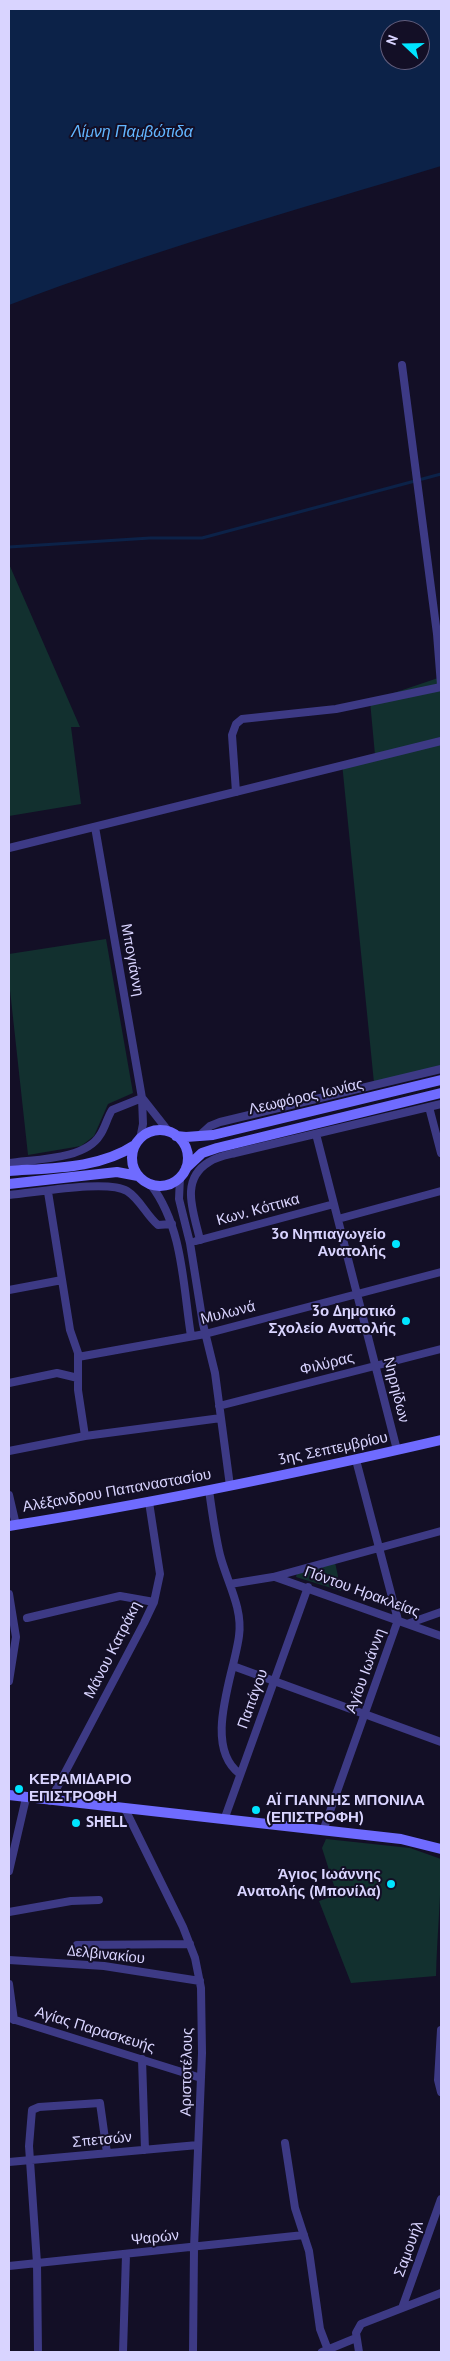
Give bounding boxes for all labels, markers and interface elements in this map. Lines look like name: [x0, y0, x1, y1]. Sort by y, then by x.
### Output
north arrow: [380, 20, 430, 70]
text: N: [382, 32, 402, 48]
water label: Λίμνη Παμβώτιδα: [71, 122, 193, 142]
street label: Μπογιάννη: [117, 922, 147, 998]
street label: Λεωφόρος Ιωνίας: [247, 1075, 365, 1119]
street label: Κων. Κόττικα: [214, 1190, 302, 1230]
place label: 3ο Νηπιαγωγείο Ανατολής: [271, 1226, 386, 1261]
marker: 3ο Νηπιαγωγείο Ανατολής: [390, 1238, 402, 1250]
street label: Μυλωνά: [199, 1298, 257, 1328]
place label: 3ο Δημοτικό Σχολείο Ανατολής: [269, 1303, 396, 1338]
marker: 3ο Δημοτικό Σχολείο Ανατολής: [400, 1315, 412, 1327]
street label: Φιλύρας: [298, 1349, 356, 1379]
street label: Νηρηίδων: [379, 1355, 413, 1425]
street label: 3ης Σεπτεμβρίου: [277, 1429, 389, 1469]
street label: Αλέξανδρου Παπαναστασίου: [21, 1466, 213, 1516]
street label: Πόντου Ηρακλείας: [302, 1563, 422, 1621]
street label: Μάνου Κατράκη: [81, 1598, 145, 1702]
street label: Αγίου Ιωάννη: [342, 1626, 390, 1716]
street label: Παπάγου: [234, 1667, 272, 1731]
place label: ΚΕΡΑΜΙΔΑΡΙΟ ΕΠΙΣΤΡΟΦΗ: [29, 1771, 132, 1806]
marker: ΚΕΡΑΜΙΔΑΡΙΟ ΕΠΙΣΤΡΟΦΗ: [13, 1783, 25, 1795]
place label: ΑΪ ΓΙΑΝΝΗΣ ΜΠΟΝΙΛΑ (ΕΠΙΣΤΡΟΦΗ): [266, 1792, 425, 1827]
marker: ΑΪ ΓΙΑΝΝΗΣ ΜΠΟΝΙΛΑ (ΕΠΙΣΤΡΟΦΗ): [250, 1804, 262, 1816]
place label: SHELL: [86, 1814, 127, 1832]
marker: SHELL: [70, 1817, 82, 1829]
place label: Άγιος Ιωάννης Ανατολής (Μπονίλα): [237, 1866, 381, 1901]
marker: Άγιος Ιωάννης Ανατολής (Μπονίλα): [385, 1878, 397, 1890]
street label: Δελβινακίου: [66, 1942, 146, 1968]
street label: Αγίας Παρασκευής: [33, 2003, 157, 2057]
street label: Αριστοτέλους: [177, 2028, 197, 2116]
street label: Σπετσών: [71, 2128, 133, 2152]
street label: Σαμουήλ: [391, 2218, 427, 2280]
street label: Ψαρών: [130, 2227, 180, 2249]

